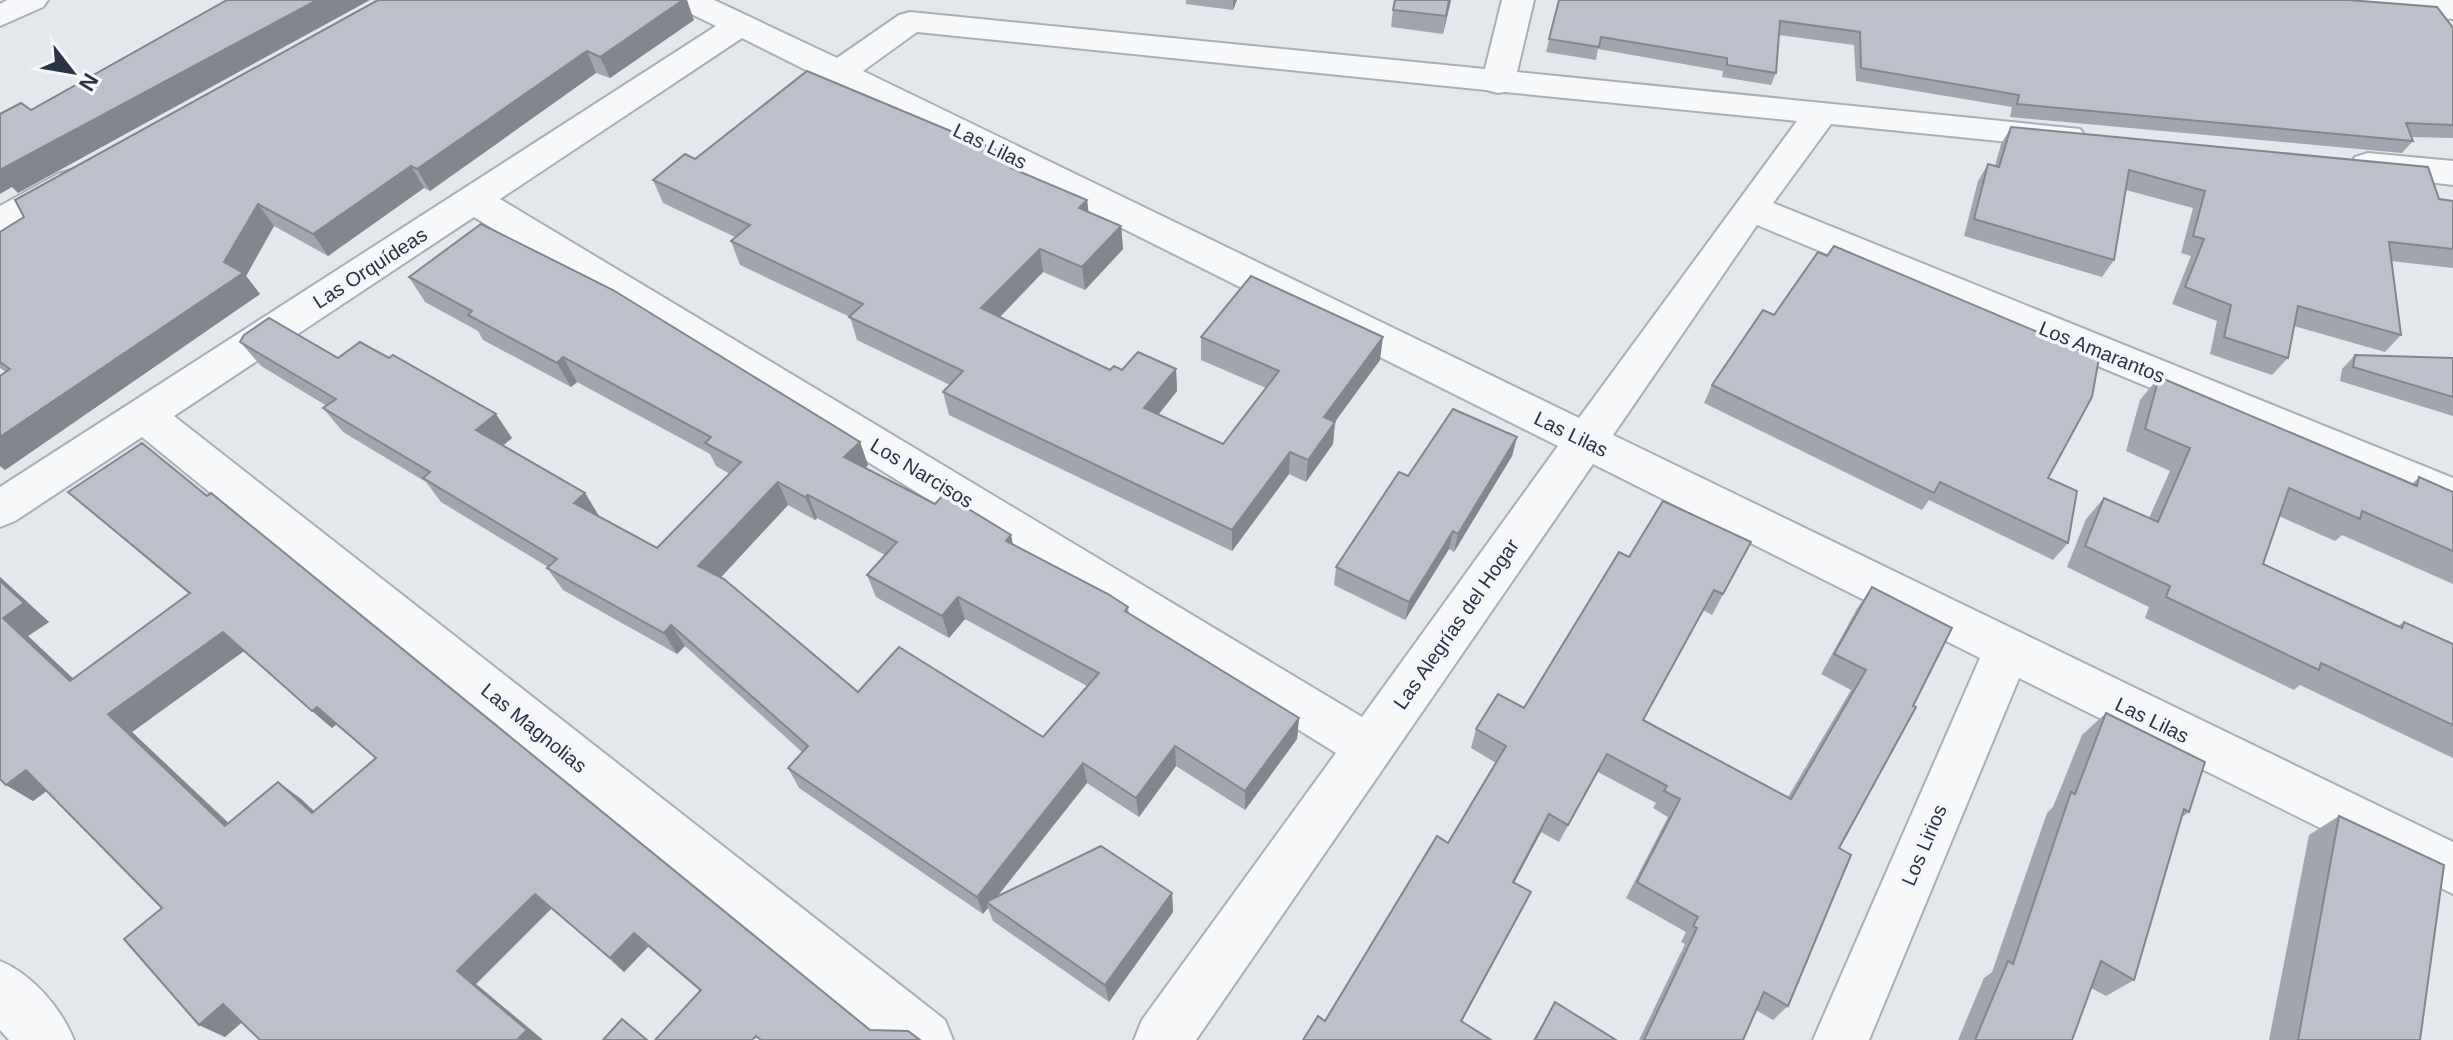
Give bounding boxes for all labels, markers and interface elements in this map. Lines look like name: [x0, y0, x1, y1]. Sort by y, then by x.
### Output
north arrow: [32, 32, 112, 112]
text: N: [74, 69, 104, 95]
street label: Las Lilas: [950, 119, 1030, 173]
street label: Las Orquídeas: [309, 223, 431, 313]
street label: Los Amarantos: [2036, 317, 2168, 387]
street label: Las Lilas: [1531, 407, 1611, 461]
street label: Los Narcisos: [867, 434, 977, 512]
street label: Las Alegrías del Hogar: [1389, 535, 1523, 713]
street label: Las Magnolias: [477, 679, 591, 777]
street label: Las Lilas: [2112, 693, 2192, 747]
street label: Los Lirios: [1897, 801, 1951, 889]

